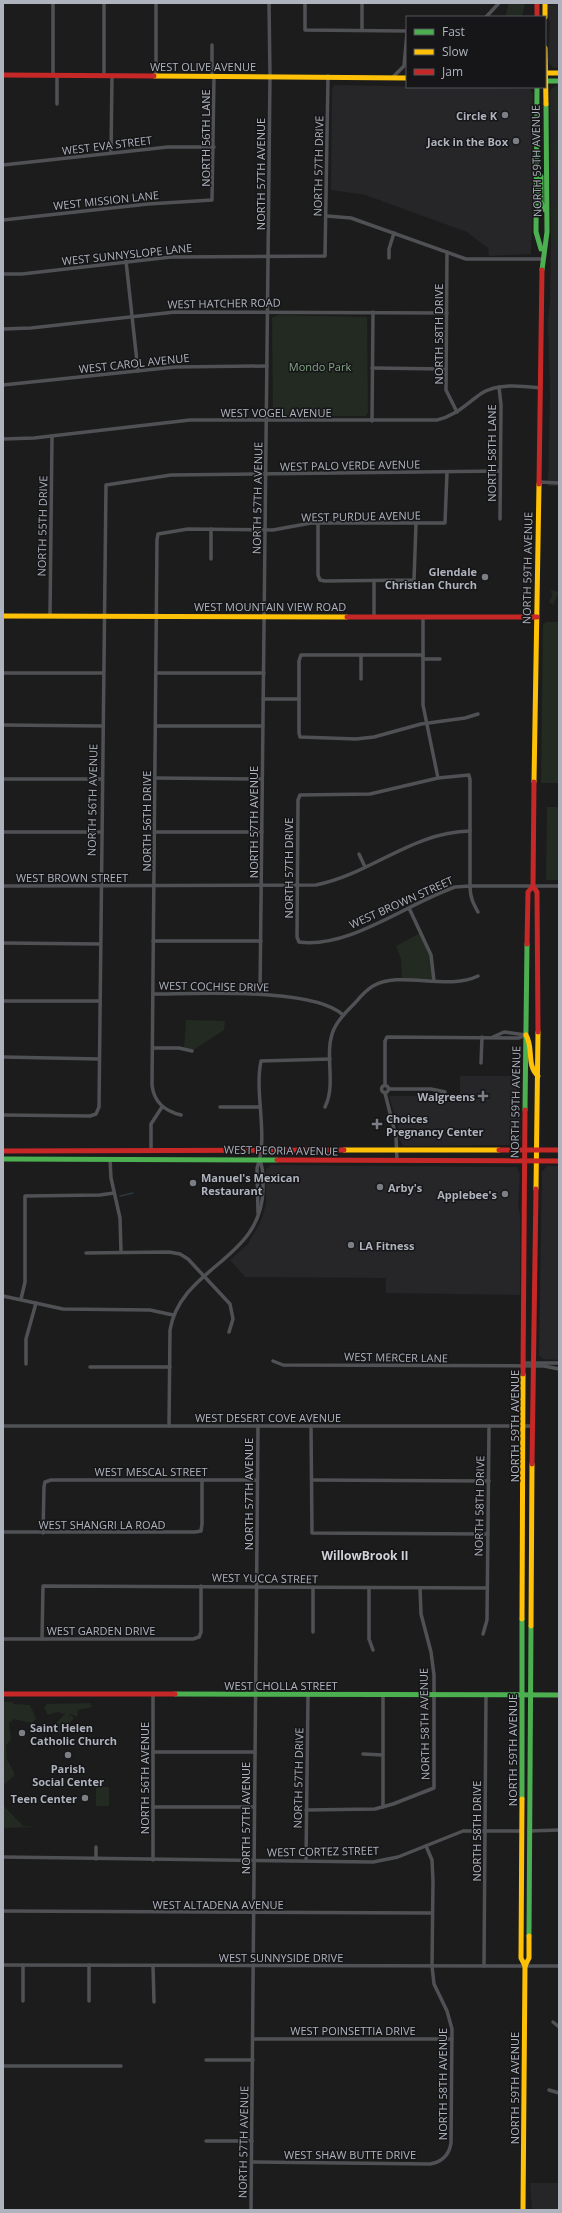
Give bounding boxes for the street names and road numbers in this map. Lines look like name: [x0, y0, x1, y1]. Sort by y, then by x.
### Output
street label: WEST OLIVE AVENUE: [150, 59, 256, 74]
street label: NORTH 56TH LANE: [198, 89, 213, 187]
street label: NORTH 59TH AVENUE: [528, 105, 544, 217]
street label: NORTH 57TH DRIVE: [310, 115, 326, 217]
street label: NORTH 57TH AVENUE: [253, 118, 268, 230]
street label: WEST EVA STREET: [61, 132, 153, 158]
street label: WEST MISSION LANE: [52, 187, 160, 213]
street label: WEST SUNNYSLOPE LANE: [61, 240, 193, 268]
street label: NORTH 58TH DRIVE: [431, 284, 446, 384]
street label: WEST HATCHER ROAD: [167, 295, 281, 311]
street label: WEST CAROL AVENUE: [78, 350, 190, 376]
street label: NORTH 58TH LANE: [484, 404, 499, 502]
street label: WEST VOGEL AVENUE: [220, 405, 332, 420]
street label: NORTH 57TH AVENUE: [249, 442, 265, 554]
street label: WEST PALO VERDE AVENUE: [280, 456, 420, 474]
street label: NORTH 55TH DRIVE: [34, 475, 50, 577]
street label: WEST PURDUE AVENUE: [301, 507, 421, 525]
street label: NORTH 59TH AVENUE: [519, 512, 535, 624]
street label: WEST MOUNTAIN VIEW ROAD: [194, 599, 346, 614]
street label: NORTH 56TH AVENUE: [84, 744, 100, 856]
street label: NORTH 57TH AVENUE: [246, 766, 261, 878]
street label: NORTH 56TH DRIVE: [139, 771, 154, 871]
street label: NORTH 57TH DRIVE: [281, 818, 296, 918]
street label: WEST BROWN STREET: [16, 870, 128, 885]
street label: WEST BROWN STREET: [347, 872, 455, 932]
street label: WEST COCHISE DRIVE: [159, 978, 269, 994]
street label: NORTH 59TH AVENUE: [507, 1046, 523, 1158]
street label: WEST PEORIA AVENUE: [224, 1142, 338, 1158]
street label: WEST MERCER LANE: [344, 1349, 448, 1365]
street label: NORTH 59TH AVENUE: [507, 1370, 522, 1482]
street label: WEST DESERT COVE AVENUE: [195, 1410, 341, 1425]
street label: NORTH 57TH AVENUE: [241, 1438, 256, 1550]
street label: NORTH 58TH DRIVE: [471, 1455, 487, 1557]
street label: WEST MESCAL STREET: [95, 1464, 207, 1479]
street label: WEST SHANGRI LA ROAD: [38, 1517, 166, 1532]
street label: WEST YUCCA STREET: [212, 1570, 318, 1586]
street label: WEST GARDEN DRIVE: [47, 1623, 155, 1638]
street label: NORTH 58TH AVENUE: [416, 1668, 432, 1780]
street label: WEST CHOLLA STREET: [224, 1678, 338, 1693]
street label: NORTH 59TH AVENUE: [505, 1694, 520, 1806]
street label: NORTH 56TH AVENUE: [137, 1722, 152, 1834]
street label: NORTH 57TH DRIVE: [290, 1727, 306, 1829]
street label: NORTH 57TH AVENUE: [238, 1762, 253, 1874]
street label: NORTH 58TH DRIVE: [469, 1781, 484, 1881]
street label: WEST CORTEZ STREET: [267, 1843, 379, 1859]
street label: WEST ALTADENA AVENUE: [152, 1897, 284, 1912]
street label: WEST SUNNYSIDE DRIVE: [219, 1950, 343, 1965]
street label: WEST POINSETTIA DRIVE: [290, 2023, 416, 2038]
street label: NORTH 58TH AVENUE: [435, 2028, 450, 2140]
street label: NORTH 59TH AVENUE: [507, 2032, 522, 2144]
street label: NORTH 57TH AVENUE: [235, 2086, 251, 2198]
street label: WEST SHAW BUTTE DRIVE: [284, 2147, 416, 2162]

